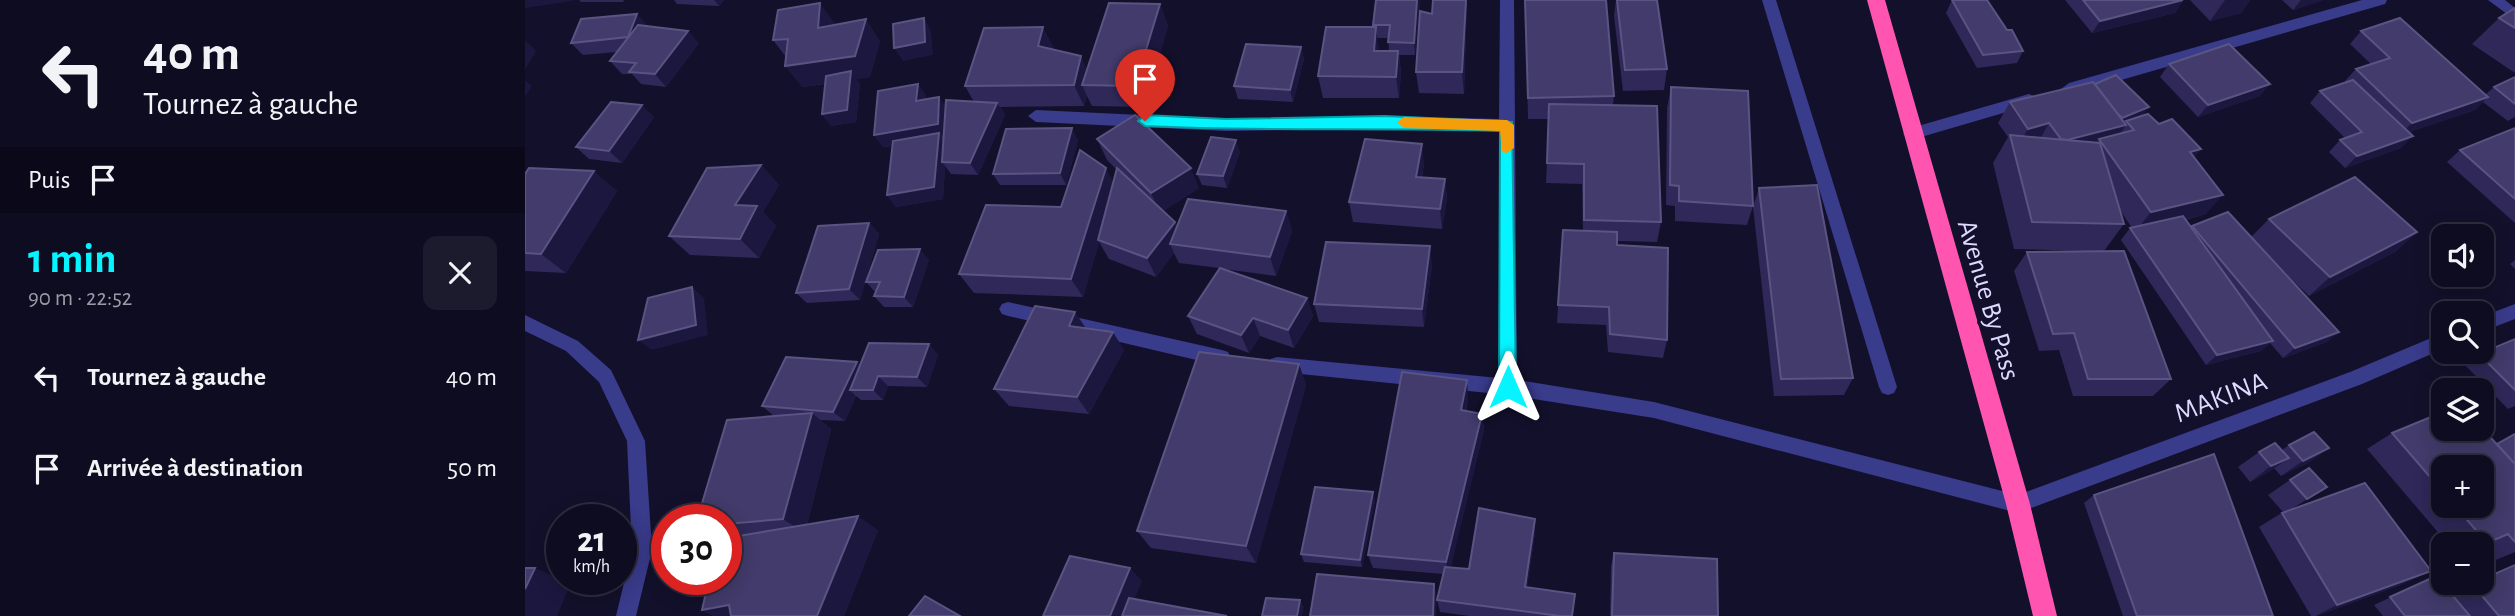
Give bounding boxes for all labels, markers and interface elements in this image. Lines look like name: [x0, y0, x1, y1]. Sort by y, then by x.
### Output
icon: left: [28, 28, 119, 119]
text: 40 m: [143, 30, 240, 79]
pin: [1115, 49, 1175, 121]
icon: arrive: [1126, 60, 1164, 98]
text: Tournez à gauche: [143, 88, 358, 120]
icon: arrive: [84, 161, 122, 199]
text: Puis: [28, 167, 70, 193]
street label: Avenue By Pass: [1952, 217, 2024, 383]
map controls: [2431, 224, 2494, 595]
button: sound: [2431, 224, 2494, 287]
button: close: [423, 236, 497, 310]
text: 1 min: [28, 238, 117, 280]
text: 90 m · 22:52: [28, 287, 132, 310]
button: search: [2431, 301, 2494, 364]
position arrow: [1471, 350, 1545, 424]
icon: left: [28, 359, 66, 397]
text: Tournez à gauche: [87, 364, 266, 390]
text: 40 m: [446, 364, 497, 390]
street label: MAKINA: [2171, 368, 2271, 428]
button: layers: [2431, 378, 2494, 441]
icon: arrive: [28, 450, 66, 488]
text: Arrivée à destination: [87, 455, 303, 481]
text: 50 m: [447, 455, 497, 481]
button: +: [2431, 455, 2494, 518]
speed limit sign: 30: [651, 504, 742, 595]
text: 21: [577, 523, 606, 558]
button: −: [2431, 532, 2494, 595]
text: km/h: [573, 558, 610, 576]

